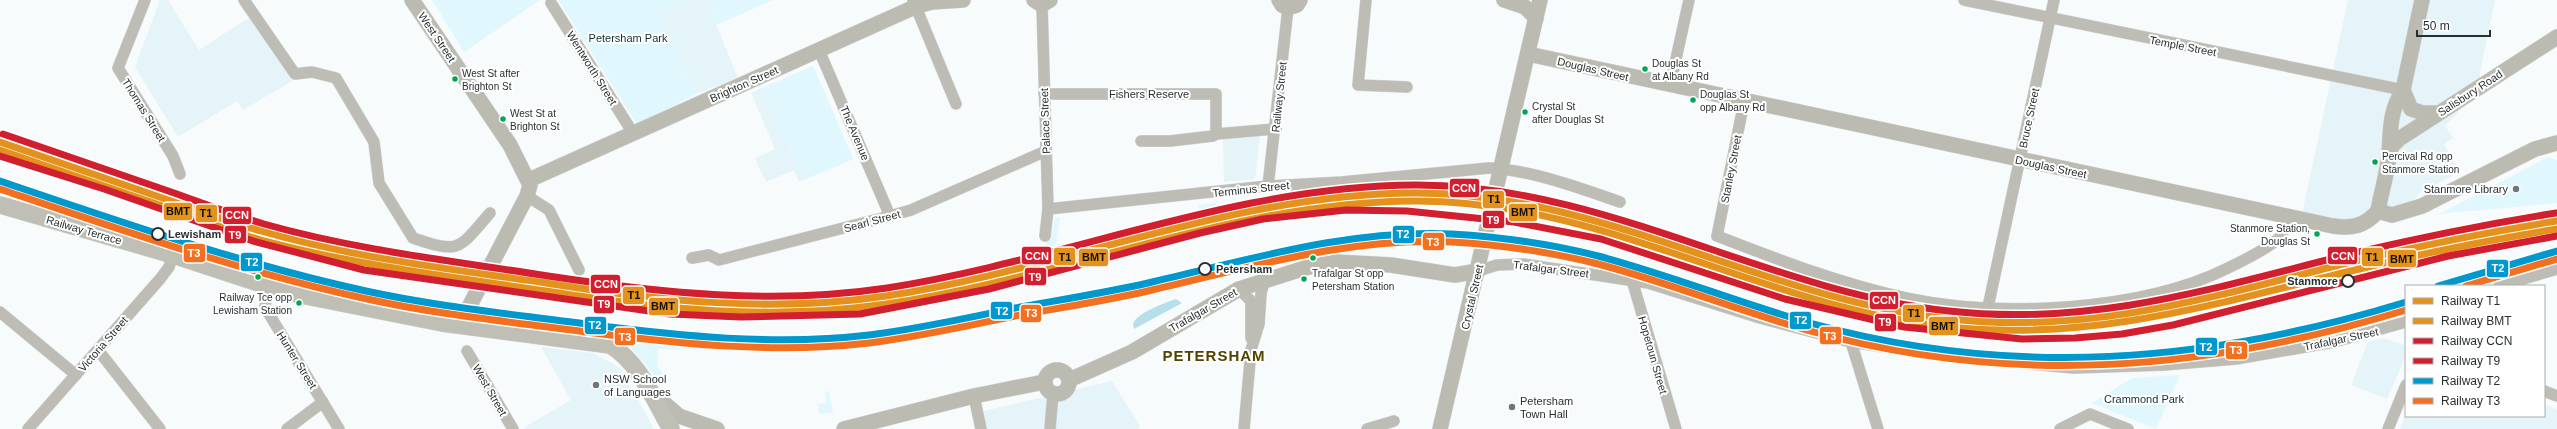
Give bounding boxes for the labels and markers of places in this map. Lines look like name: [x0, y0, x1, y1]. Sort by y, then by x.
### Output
place label: Douglas St at Albany Rd: [1652, 58, 1709, 82]
marker: Douglas St at Albany Rd: [1640, 64, 1650, 74]
place label: West St after Brighton St: [462, 68, 520, 92]
marker: West St after Brighton St: [450, 74, 460, 84]
place label: Douglas St opp Albany Rd: [1700, 89, 1765, 113]
marker: Douglas St opp Albany Rd: [1688, 95, 1698, 105]
place label: Crystal St after Douglas St: [1532, 101, 1604, 125]
marker: Crystal St after Douglas St: [1520, 107, 1530, 117]
place label: West St at Brighton St: [510, 108, 560, 132]
marker: West St at Brighton St: [498, 114, 508, 124]
place label: Percival Rd opp Stanmore Station: [2382, 151, 2459, 175]
marker: Percival Rd opp Stanmore Station: [2370, 157, 2380, 167]
place label: Stanmore Library: [2424, 183, 2508, 195]
marker: Stanmore Library: [2511, 184, 2521, 194]
place label: Stanmore Station, Douglas St: [2230, 223, 2310, 247]
marker: Lewisham: [151, 227, 165, 241]
place label: Lewisham: [168, 228, 221, 240]
marker: Stanmore Station, Douglas St: [2312, 229, 2322, 239]
unlabelled marker: [1308, 253, 1318, 263]
marker: Petersham: [1198, 262, 1212, 276]
place label: Petersham: [1216, 263, 1272, 275]
place label: Trafalgar St opp Petersham Station: [1312, 268, 1394, 292]
unlabelled marker: [253, 272, 263, 282]
marker: Trafalgar St opp Petersham Station: [1299, 274, 1309, 284]
marker: Stanmore: [2341, 274, 2355, 288]
place label: Stanmore: [2287, 275, 2338, 287]
place label: Railway Tce opp Lewisham Station: [213, 292, 292, 316]
marker: Railway Tce opp Lewisham Station: [294, 298, 304, 308]
place label: NSW School of Languages: [604, 373, 671, 398]
marker: NSW School of Languages: [591, 380, 601, 390]
place label: Petersham Town Hall: [1520, 395, 1573, 420]
marker: Petersham Town Hall: [1507, 402, 1517, 412]

